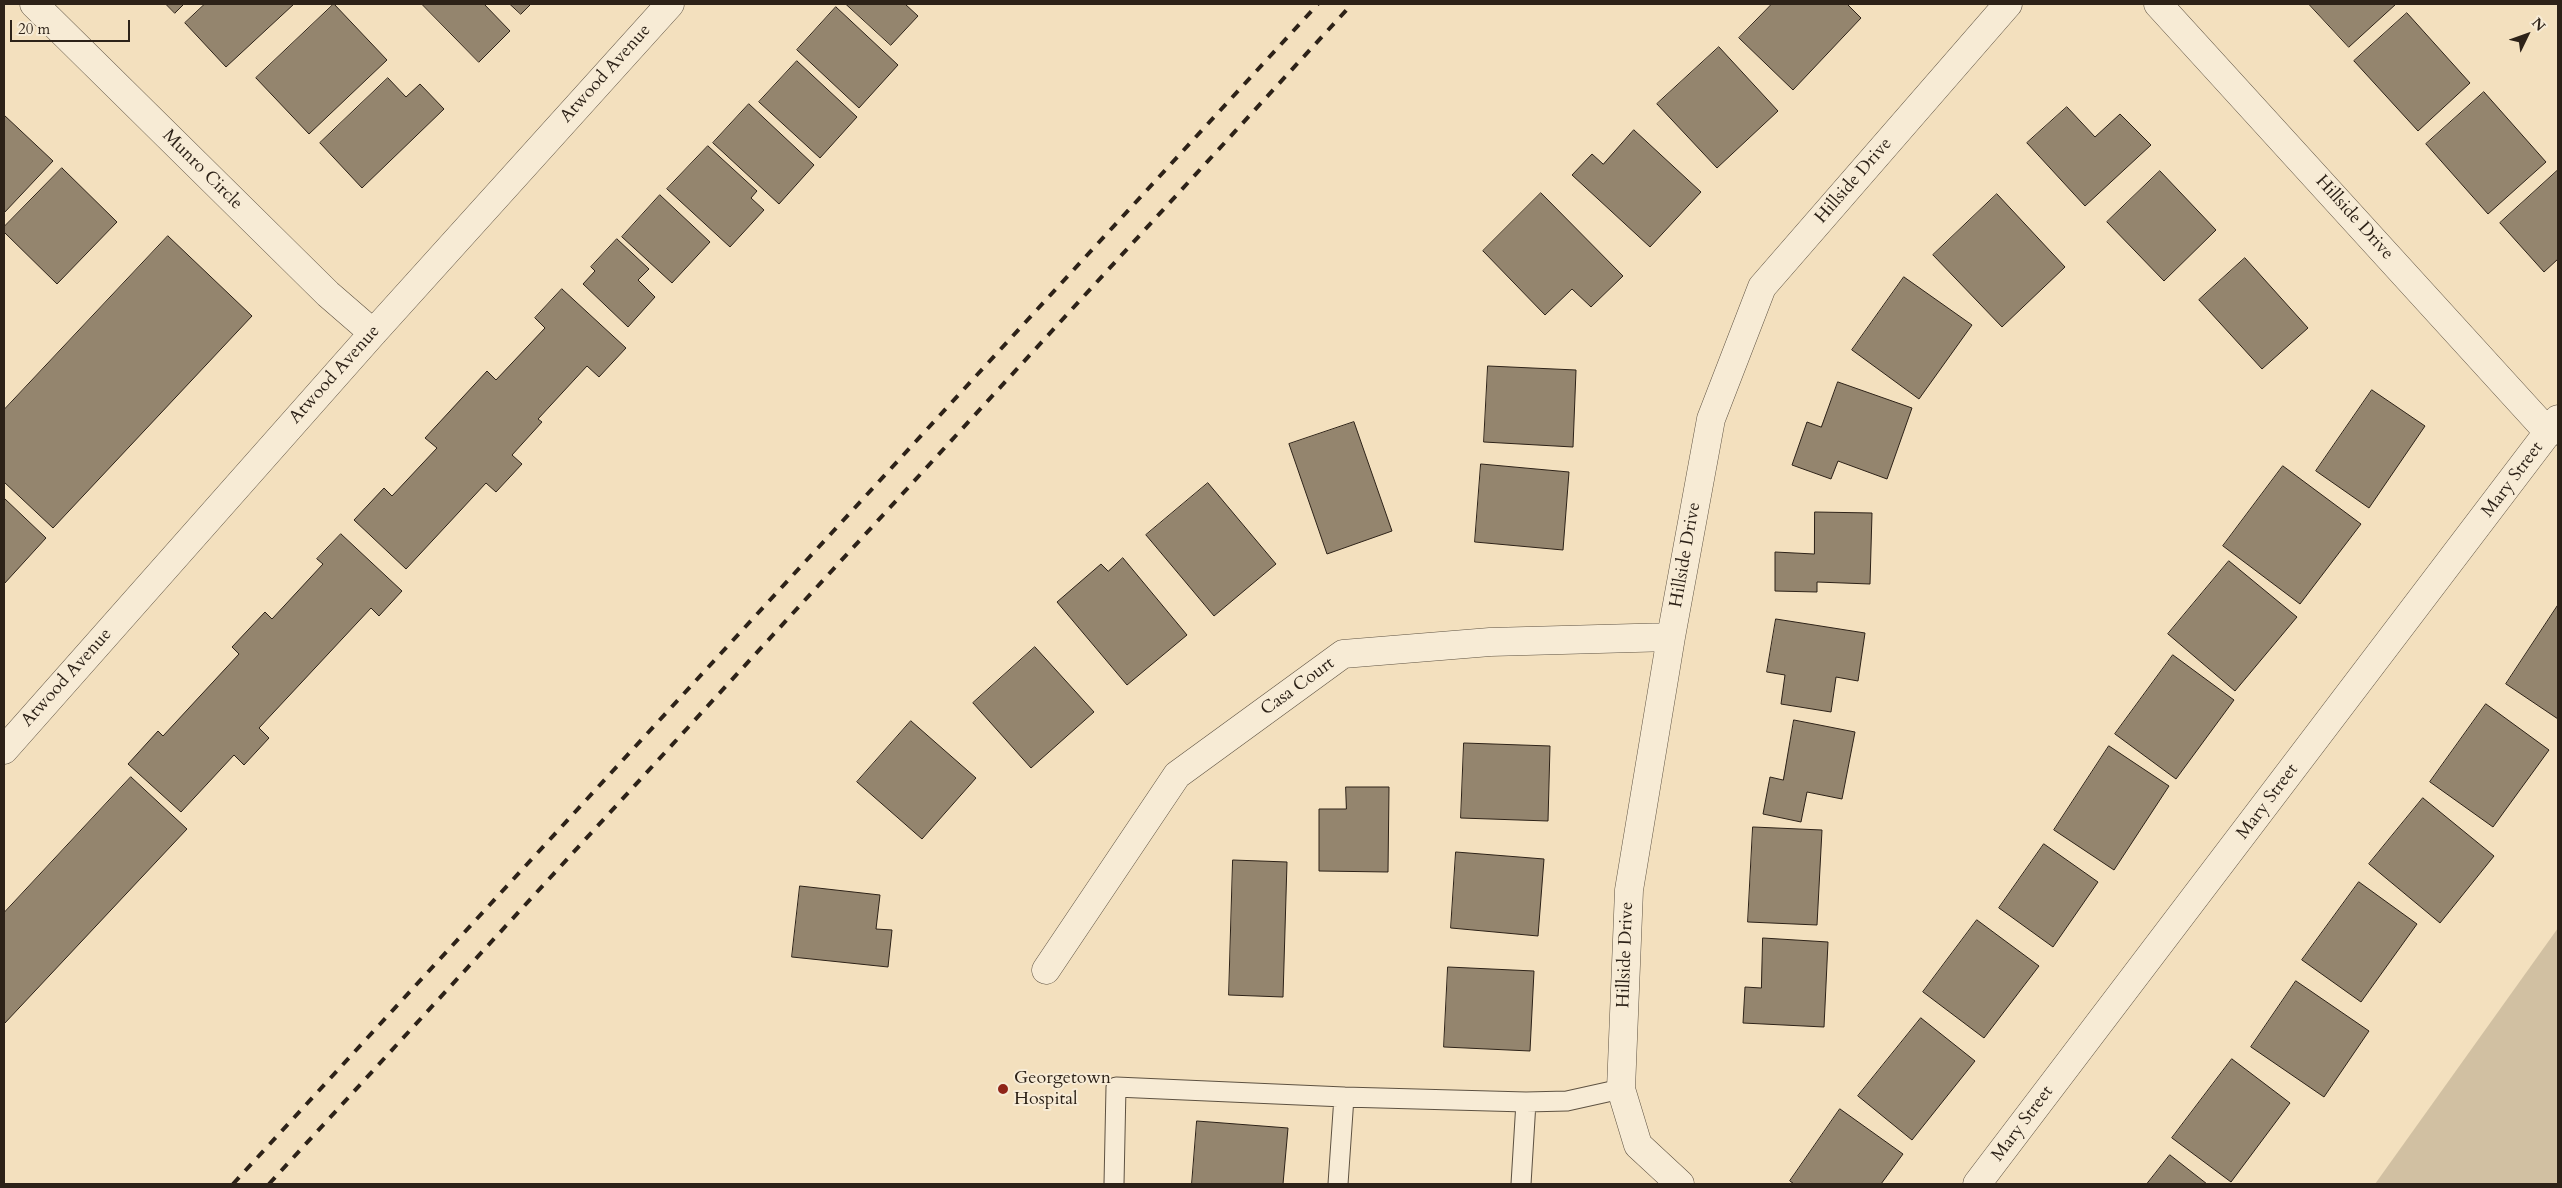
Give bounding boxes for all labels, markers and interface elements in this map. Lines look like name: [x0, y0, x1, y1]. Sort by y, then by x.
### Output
scale bar: [12, 10, 132, 42]
north arrow: [2502, 10, 2552, 60]
text: N: [2527, 14, 2550, 36]
text: 20 m: [18, 19, 50, 39]
street label: Atwood Avenue: [556, 20, 656, 128]
street label: Munro Circle: [157, 125, 247, 215]
street label: Hillside Drive: [1811, 134, 1897, 228]
street label: Hillside Drive: [2310, 171, 2398, 265]
street label: Atwood Avenue: [285, 321, 385, 429]
street label: Mary Street: [2478, 438, 2548, 522]
street label: Hillside Drive: [1666, 501, 1706, 609]
street label: Atwood Avenue: [17, 624, 117, 732]
street label: Casa Court: [1257, 653, 1339, 721]
street label: Mary Street: [2233, 760, 2303, 844]
street label: Hillside Drive: [1613, 901, 1639, 1009]
place label: Georgetown Hospital: [1014, 1068, 1111, 1110]
marker: Georgetown Hospital: [996, 1082, 1010, 1096]
street label: Mary Street: [1988, 1082, 2058, 1166]

